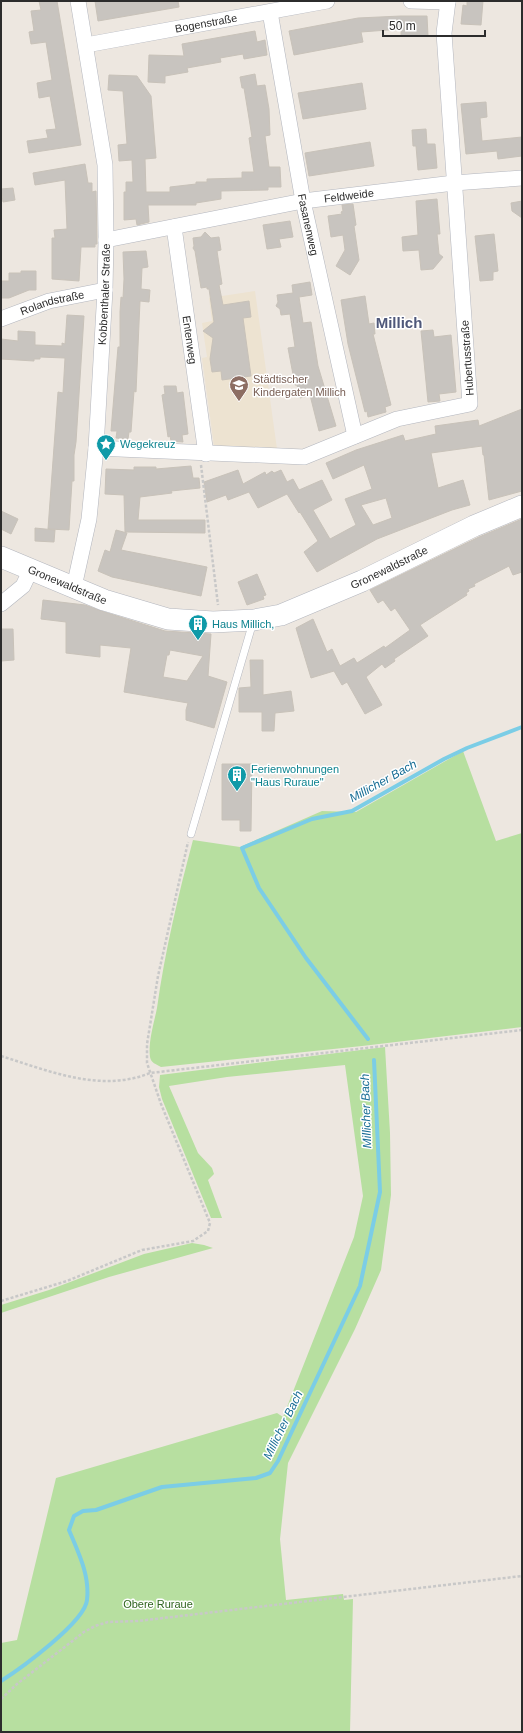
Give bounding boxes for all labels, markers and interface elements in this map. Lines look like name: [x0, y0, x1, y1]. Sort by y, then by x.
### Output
street label: Bogenstraße: [174, 12, 238, 35]
scale bar: [383, 12, 485, 38]
text: 50 m: [389, 19, 416, 33]
street label: Feldweide: [323, 187, 374, 204]
street label: Fasanenweg: [296, 193, 321, 257]
street label: Kobbenthaler Straße: [96, 243, 112, 345]
street label: Rolandstraße: [18, 288, 85, 317]
district label: Millich: [376, 314, 422, 331]
street label: Entenweg: [181, 315, 199, 365]
street label: Hubertusstraße: [458, 320, 476, 396]
place label: Städtischer Kindergaten Millich: [253, 373, 346, 398]
school or university icon: Städtischer Kindergaten Millich: [228, 374, 250, 402]
place icon: Wegekreuz: [95, 433, 117, 461]
place label: Wegekreuz: [120, 438, 175, 450]
street label: Gronewaldstraße: [349, 544, 430, 591]
street label: Gronewaldstraße: [26, 563, 109, 607]
building icon: Haus Millich,: [187, 613, 209, 641]
place label: Haus Millich,: [212, 618, 274, 630]
water label: Millicher Bach: [347, 757, 419, 805]
place label: Ferienwohnungen "Haus Ruraue": [251, 763, 339, 788]
building icon: Ferienwohnungen "Haus Ruraue": [226, 764, 248, 792]
water label: Millicher Bach: [358, 1073, 374, 1149]
water label: Millicher Bach: [260, 1388, 306, 1462]
park label: Obere Ruraue: [123, 1598, 193, 1610]

